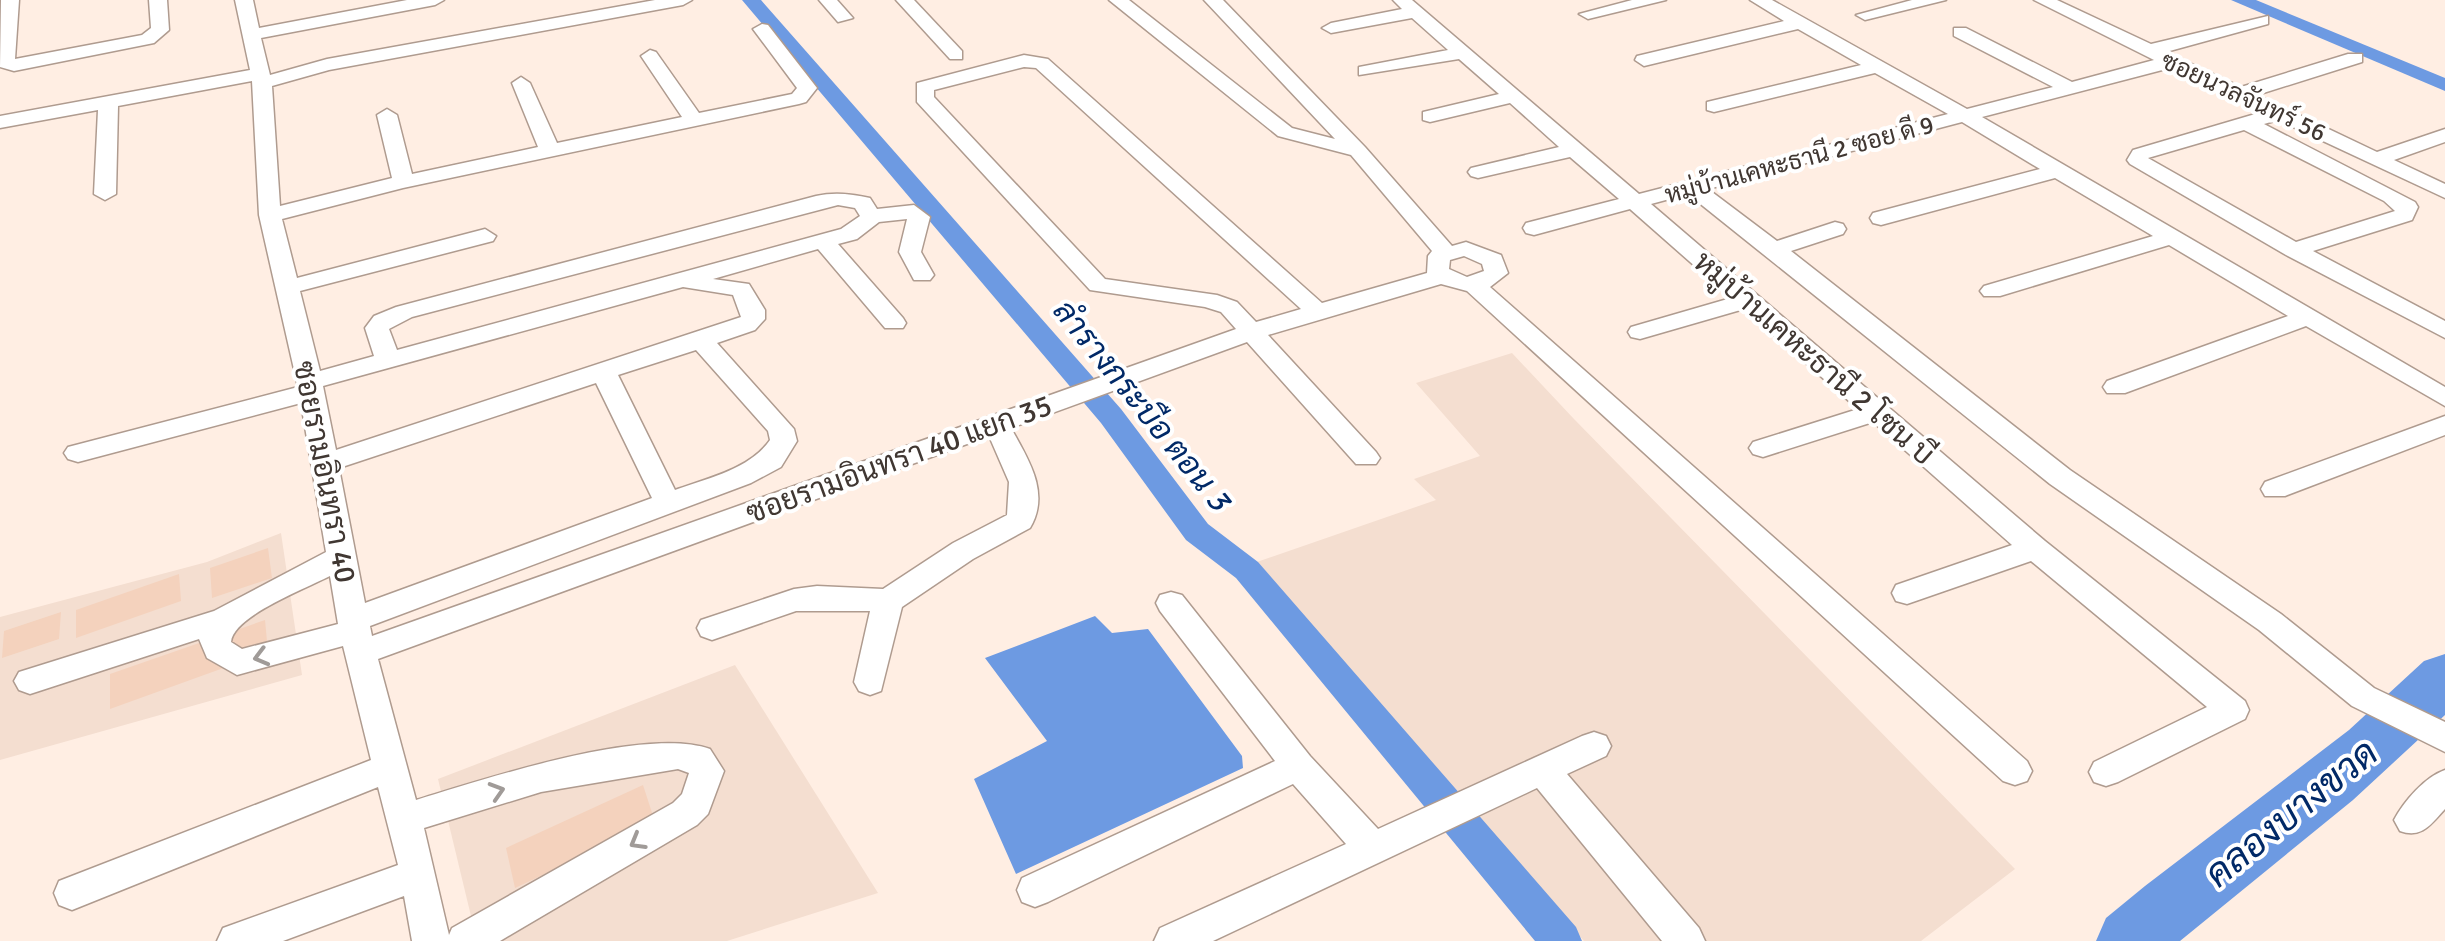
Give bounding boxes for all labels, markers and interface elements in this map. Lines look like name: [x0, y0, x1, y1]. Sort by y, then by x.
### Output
street label: ซอยนวลจันทร์ 56: [2156, 43, 2332, 148]
street label: หมู่บ้านเคหะธานี 2 ซอย ดี 9: [1661, 108, 1938, 212]
street label: หมู่บ้านเคหะธานี 2 โซน บี: [1685, 241, 1944, 474]
water label: ลำรางกระบือ ตอน 3: [1045, 291, 1241, 521]
street label: ซอยรามอินทรา 40: [285, 358, 364, 586]
street label: ซอยรามอินทรา 40 แยก 35: [741, 387, 1057, 532]
one-way arrow: [253, 645, 270, 666]
water label: คลองบางขวด: [2195, 729, 2387, 897]
one-way arrow: [488, 782, 505, 803]
one-way arrow: [630, 830, 648, 849]

